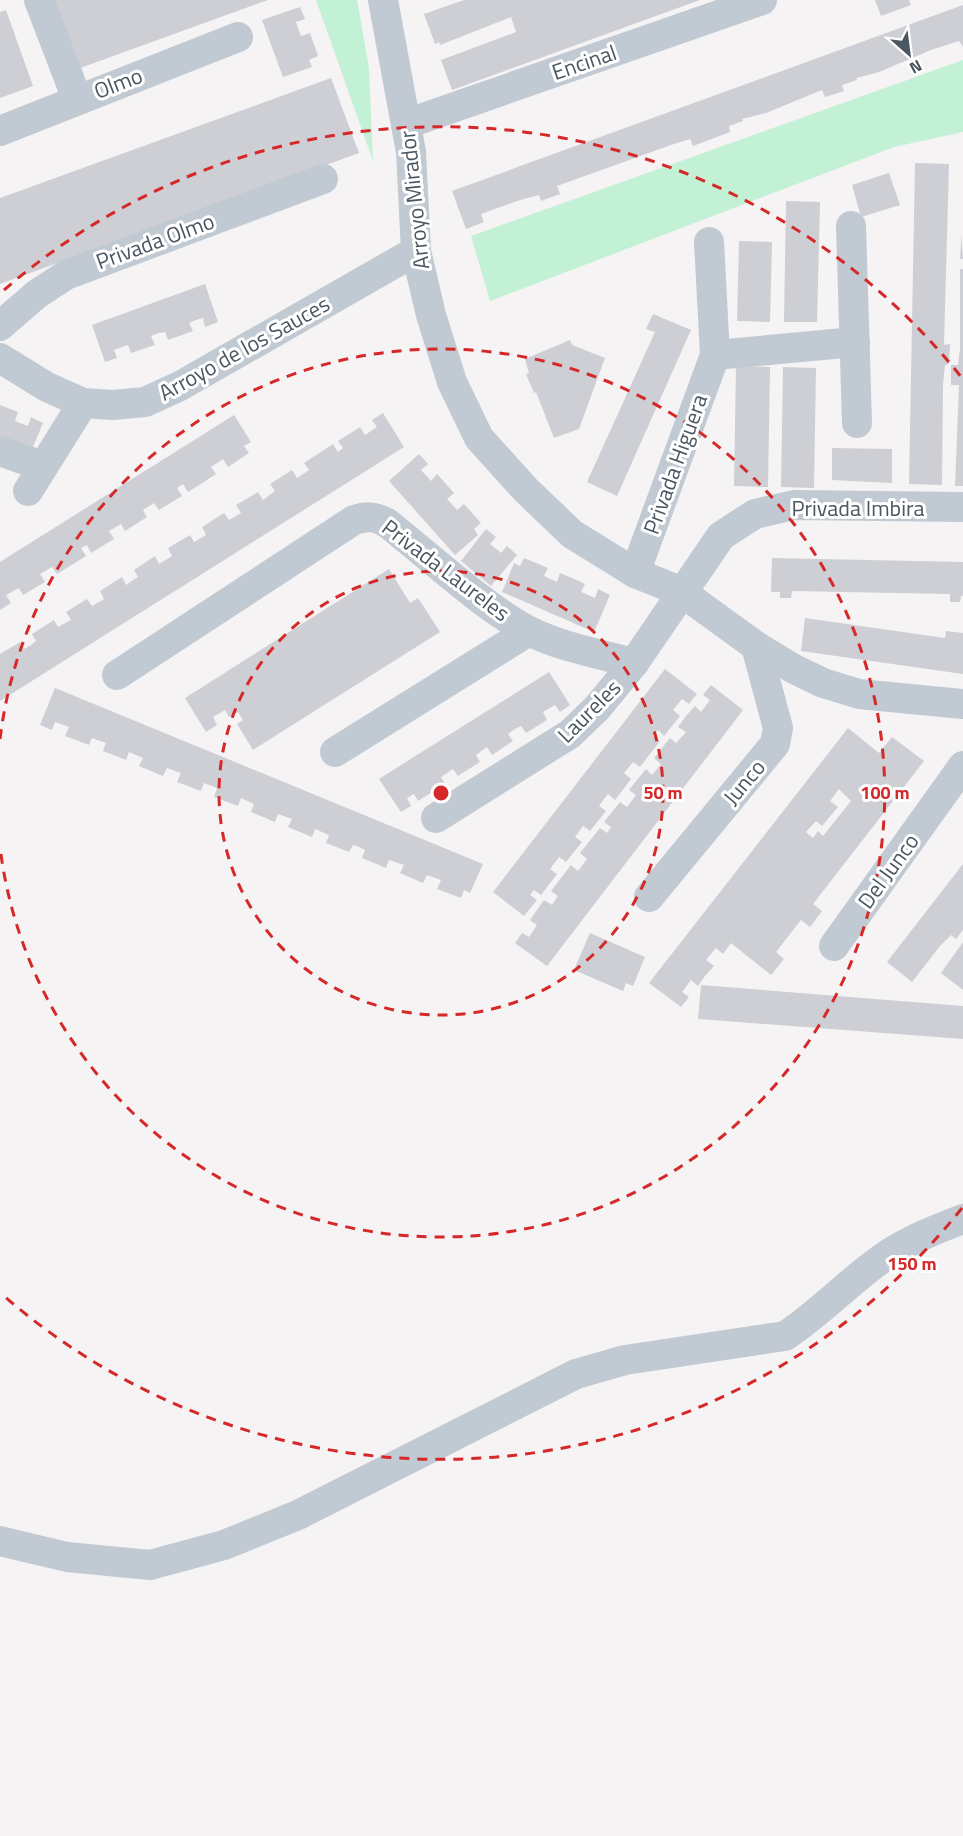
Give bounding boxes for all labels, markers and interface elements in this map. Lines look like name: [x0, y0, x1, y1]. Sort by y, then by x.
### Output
north arrow: [879, 24, 939, 84]
street label: Encinal: [547, 35, 621, 89]
text: N: [906, 54, 927, 80]
street label: Olmo: [89, 58, 147, 108]
street label: Arroyo Mirador: [390, 129, 438, 271]
street label: Privada Olmo: [91, 204, 219, 278]
street label: Arroyo de los Sauces: [152, 287, 336, 409]
street label: Privada Higuera: [634, 389, 716, 539]
street label: Privada Imbira: [791, 491, 925, 525]
street label: Privada Laureles: [375, 511, 517, 629]
street label: Laureles: [549, 671, 629, 751]
street label: Junco: [715, 752, 773, 812]
text: 50 m: [643, 779, 683, 806]
text: 100 m: [860, 779, 910, 806]
centre of rings: [431, 783, 451, 803]
street label: Del Junco: [849, 826, 927, 916]
text: 150 m: [887, 1250, 937, 1277]

